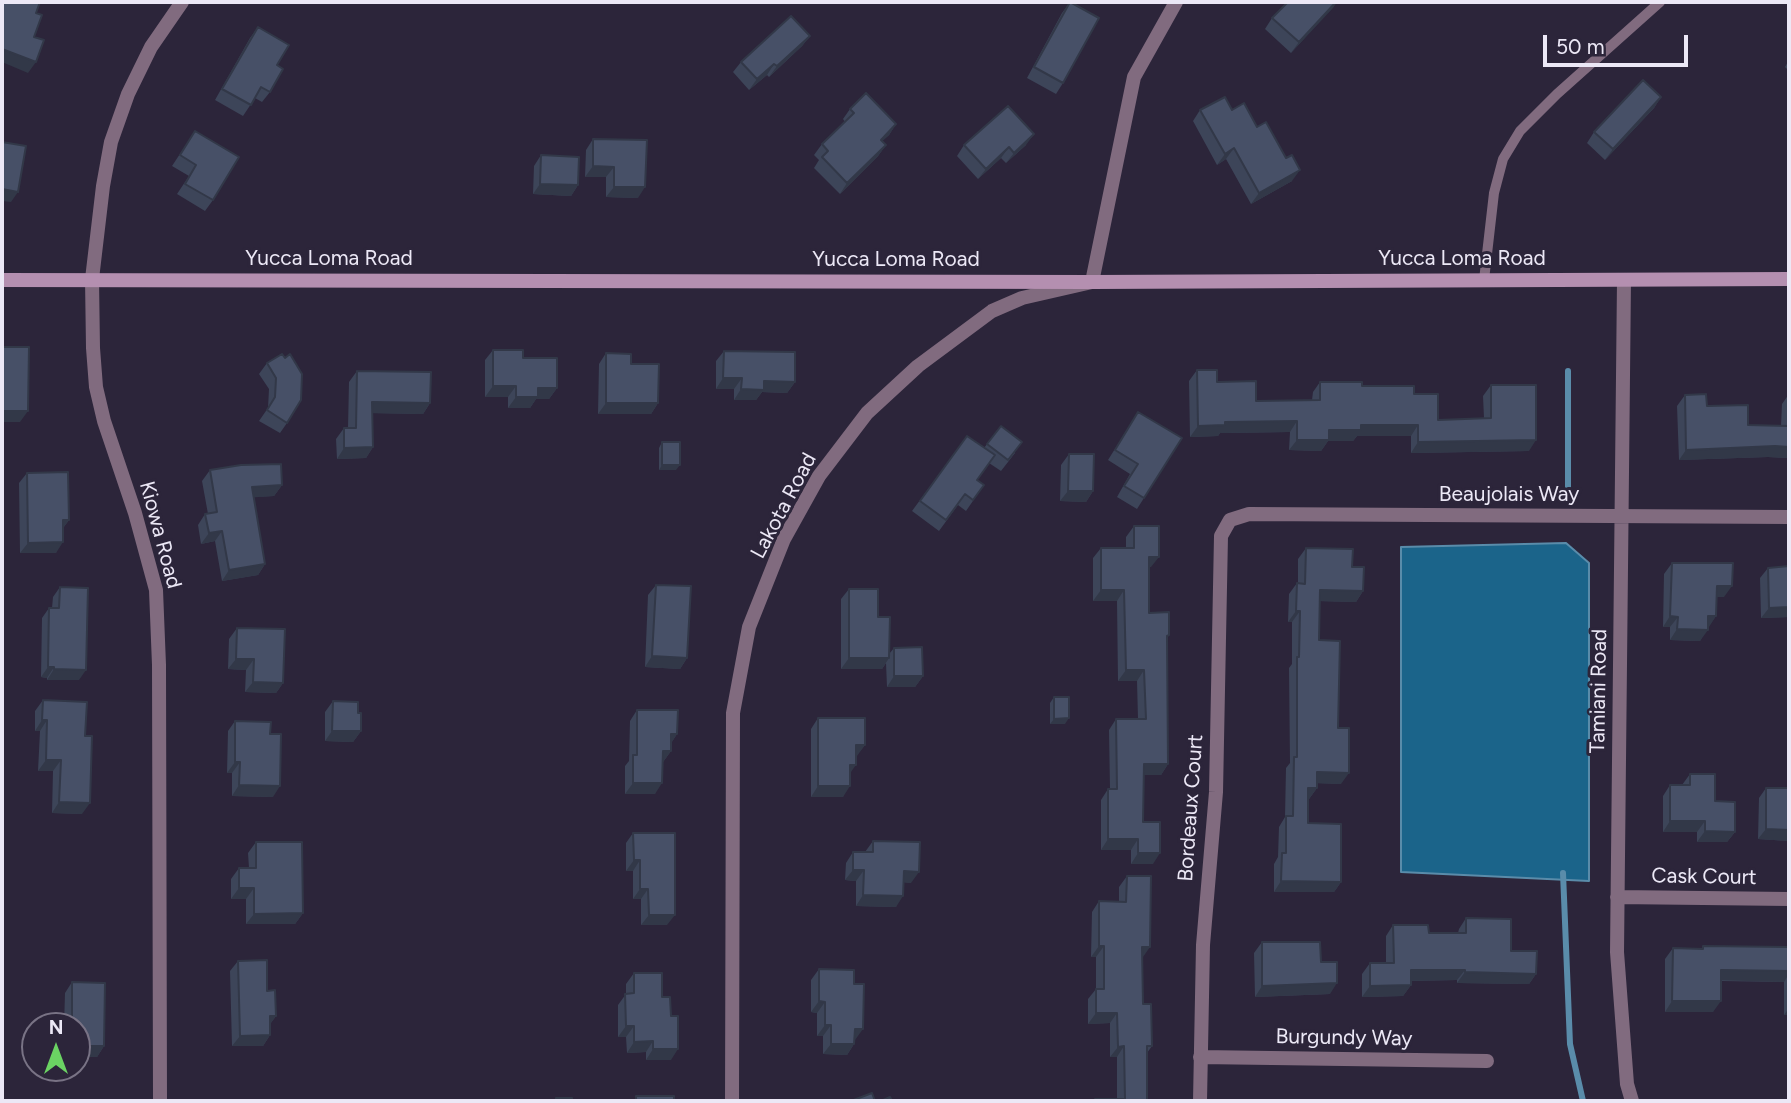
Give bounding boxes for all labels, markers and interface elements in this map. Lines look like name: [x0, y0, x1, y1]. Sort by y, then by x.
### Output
scale bar: [1546, 21, 1691, 65]
text: 50 m: [1556, 34, 1605, 59]
street label: Yucca Loma Road: [245, 246, 413, 272]
street label: Yucca Loma Road: [1378, 246, 1546, 272]
street label: Yucca Loma Road: [812, 247, 980, 273]
street label: Lakota Road: [746, 449, 822, 563]
street label: Kiowa Road: [134, 479, 186, 591]
street label: Beaujolais Way: [1439, 482, 1579, 508]
street label: Tamiani Road: [1585, 629, 1613, 753]
street label: Bordeaux Court: [1173, 734, 1209, 882]
street label: Cask Court: [1651, 863, 1757, 891]
north arrow: [21, 1012, 91, 1082]
text: N: [49, 1016, 63, 1039]
street label: Burgundy Way: [1275, 1024, 1413, 1052]

